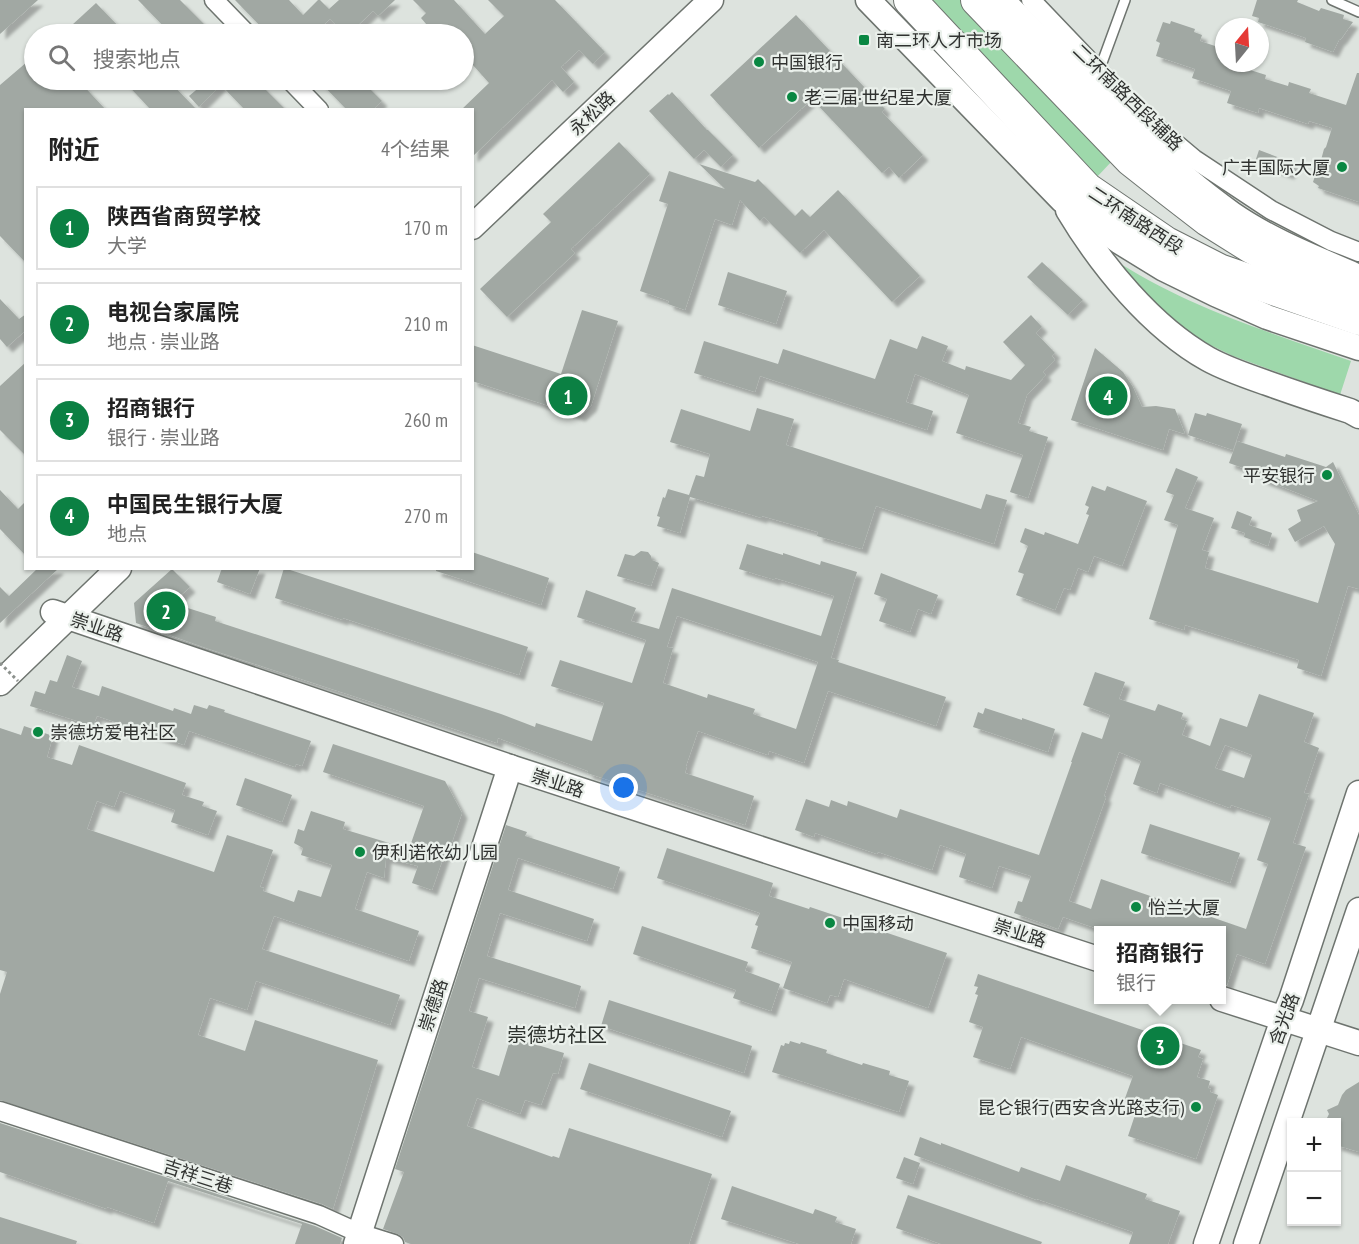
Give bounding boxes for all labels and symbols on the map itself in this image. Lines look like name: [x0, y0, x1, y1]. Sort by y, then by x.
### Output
north arrow: [1215, 18, 1269, 72]
place label: 南二环人才市场: [876, 29, 1002, 52]
marker: 南二环人才市场: [857, 33, 871, 47]
street label: 二环南路西段辅路: [1068, 39, 1188, 155]
place label: 中国银行: [771, 51, 843, 74]
marker: 中国银行: [752, 55, 766, 69]
street label: 永松路: [565, 86, 619, 140]
place label: 老三届·世纪星大厦: [804, 86, 952, 109]
marker: 老三届·世纪星大厦: [785, 90, 799, 104]
place label: 广丰国际大厦: [1222, 156, 1330, 179]
marker: 广丰国际大厦: [1335, 160, 1349, 174]
street label: 二环南路西段: [1084, 181, 1188, 259]
pin: 1: [548, 374, 588, 418]
pin: 4: [1088, 374, 1128, 418]
place label: 平安银行: [1243, 464, 1315, 487]
marker: 平安银行: [1320, 468, 1334, 482]
pin: 2: [146, 588, 186, 634]
street label: 崇业路: [68, 607, 126, 647]
place label: 崇德坊爱电社区: [50, 721, 176, 744]
marker: 崇德坊爱电社区: [31, 725, 45, 739]
street label: 崇业路: [529, 764, 587, 802]
your location: [609, 773, 638, 802]
place label: 伊利诺依幼儿园: [372, 841, 498, 864]
marker: 伊利诺依幼儿园: [353, 845, 367, 859]
place label: 怡兰大厦: [1148, 896, 1220, 919]
marker: 怡兰大厦: [1129, 900, 1143, 914]
place label: 中国移动: [842, 912, 914, 935]
street label: 崇业路: [991, 914, 1049, 952]
marker: 中国移动: [823, 916, 837, 930]
street label: 崇德路: [414, 976, 452, 1034]
street label: 含光路: [1264, 990, 1304, 1048]
district label: 崇德坊社区: [507, 1022, 607, 1048]
pin: 3: [1140, 1024, 1180, 1068]
place label: 昆仑银行(西安含光路支行): [978, 1096, 1185, 1119]
marker: 昆仑银行(西安含光路支行): [1189, 1100, 1203, 1114]
street label: 吉祥三巷: [160, 1154, 236, 1198]

